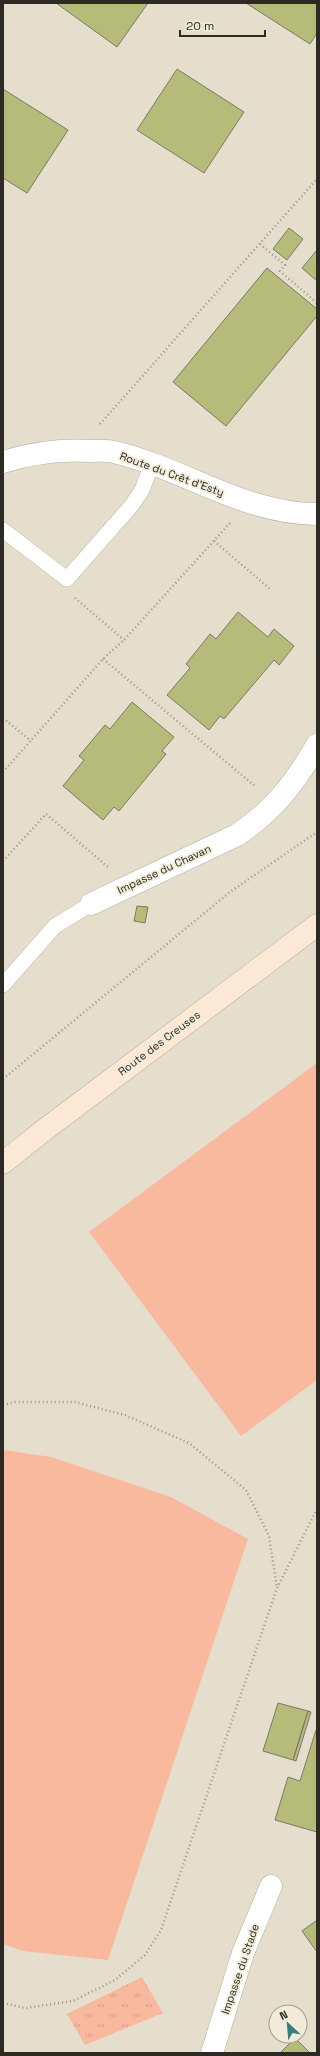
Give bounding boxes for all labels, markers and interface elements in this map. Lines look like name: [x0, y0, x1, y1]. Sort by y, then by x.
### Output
scale bar: [180, 12, 265, 38]
text: 20 m: [186, 18, 214, 34]
street label: Route du Crêt d'Esty: [118, 449, 226, 499]
street label: Impasse du Chavan: [115, 841, 213, 897]
street label: Route des Creuses: [115, 1007, 203, 1078]
street label: Impasse du Stade: [218, 1922, 262, 2016]
north arrow: [268, 2004, 308, 2044]
text: N: [277, 2007, 290, 2023]

